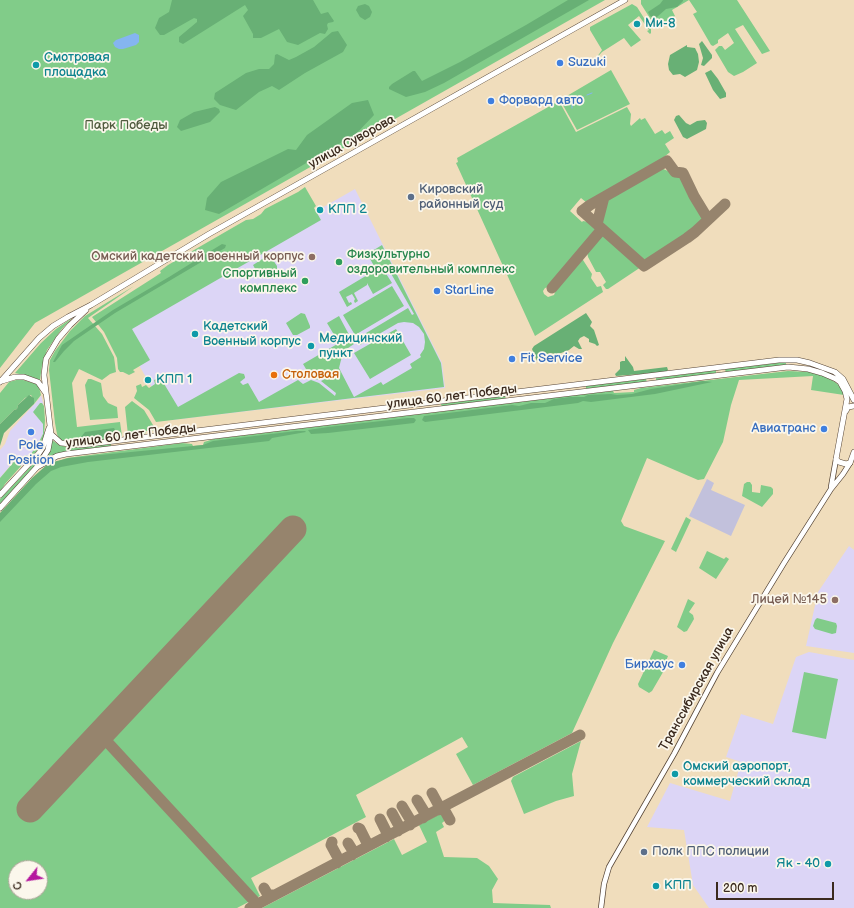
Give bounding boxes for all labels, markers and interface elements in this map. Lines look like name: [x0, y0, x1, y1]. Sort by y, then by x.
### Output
place label: Ми-8: [645, 16, 675, 32]
marker: Ми-8: [632, 19, 642, 29]
place label: Смотровая площадка: [44, 50, 110, 81]
place label: Suzuki: [568, 55, 606, 71]
marker: Suzuki: [555, 58, 565, 68]
marker: Смотровая площадка: [31, 60, 41, 70]
place label: Форвард авто: [499, 93, 583, 109]
marker: Форвард авто: [486, 96, 496, 106]
street label: улица Суворова: [306, 112, 398, 172]
park label: Парк Победы: [84, 118, 168, 134]
place label: Кировский районный суд: [419, 182, 503, 213]
marker: Кировский районный суд: [406, 192, 416, 202]
place label: КПП 2: [328, 202, 367, 218]
marker: КПП 2: [315, 205, 325, 215]
place label: Физкультурно оздоровительный комплекс: [347, 247, 515, 278]
place label: Омский кадетский военный корпус: [91, 249, 304, 265]
marker: Омский кадетский военный корпус: [307, 252, 317, 262]
marker: Физкультурно оздоровительный комплекс: [334, 257, 344, 267]
place label: Спортивный комплекс: [223, 266, 297, 297]
marker: Спортивный комплекс: [300, 276, 310, 286]
place label: StarLine: [445, 283, 494, 299]
marker: StarLine: [432, 286, 442, 296]
place label: Кадетский Военный корпус: [203, 319, 301, 350]
marker: Кадетский Военный корпус: [190, 329, 200, 339]
place label: Медицинский пункт: [319, 331, 403, 362]
marker: Медицинский пункт: [306, 341, 316, 351]
place label: Fit Service: [520, 351, 582, 367]
marker: Fit Service: [507, 354, 517, 364]
place label: Столовая: [282, 367, 339, 383]
marker: Столовая: [269, 370, 279, 380]
place label: КПП 1: [156, 372, 192, 388]
marker: КПП 1: [143, 375, 153, 385]
street label: улица 60 лет Победы: [386, 381, 518, 413]
street label: улица 60 лет Победы: [65, 420, 197, 452]
place label: Авиатранс: [752, 421, 816, 437]
marker: Авиатранс: [819, 424, 829, 434]
marker: Pole Position: [26, 427, 36, 437]
place label: Pole Position: [8, 438, 54, 469]
place label: Лицей №145: [751, 592, 827, 608]
marker: Лицей №145: [830, 595, 840, 605]
street label: Транссибирская улица: [656, 624, 738, 754]
place label: Бирхаус: [625, 657, 674, 673]
marker: Бирхаус: [677, 660, 687, 670]
place label: Омский аэропорт, коммерческий склад: [683, 759, 810, 790]
marker: Омский аэропорт, коммерческий склад: [670, 769, 680, 779]
place label: Полк ППС полиции: [652, 844, 769, 860]
marker: Полк ППС полиции: [639, 847, 649, 857]
place label: Як - 40: [777, 856, 820, 872]
marker: Як - 40: [823, 859, 833, 869]
north arrow: [8, 860, 48, 900]
scale bar: [718, 874, 836, 900]
place label: КПП: [664, 878, 692, 894]
text: С: [10, 879, 26, 892]
marker: КПП: [651, 881, 661, 891]
text: 200 m: [723, 881, 757, 896]

